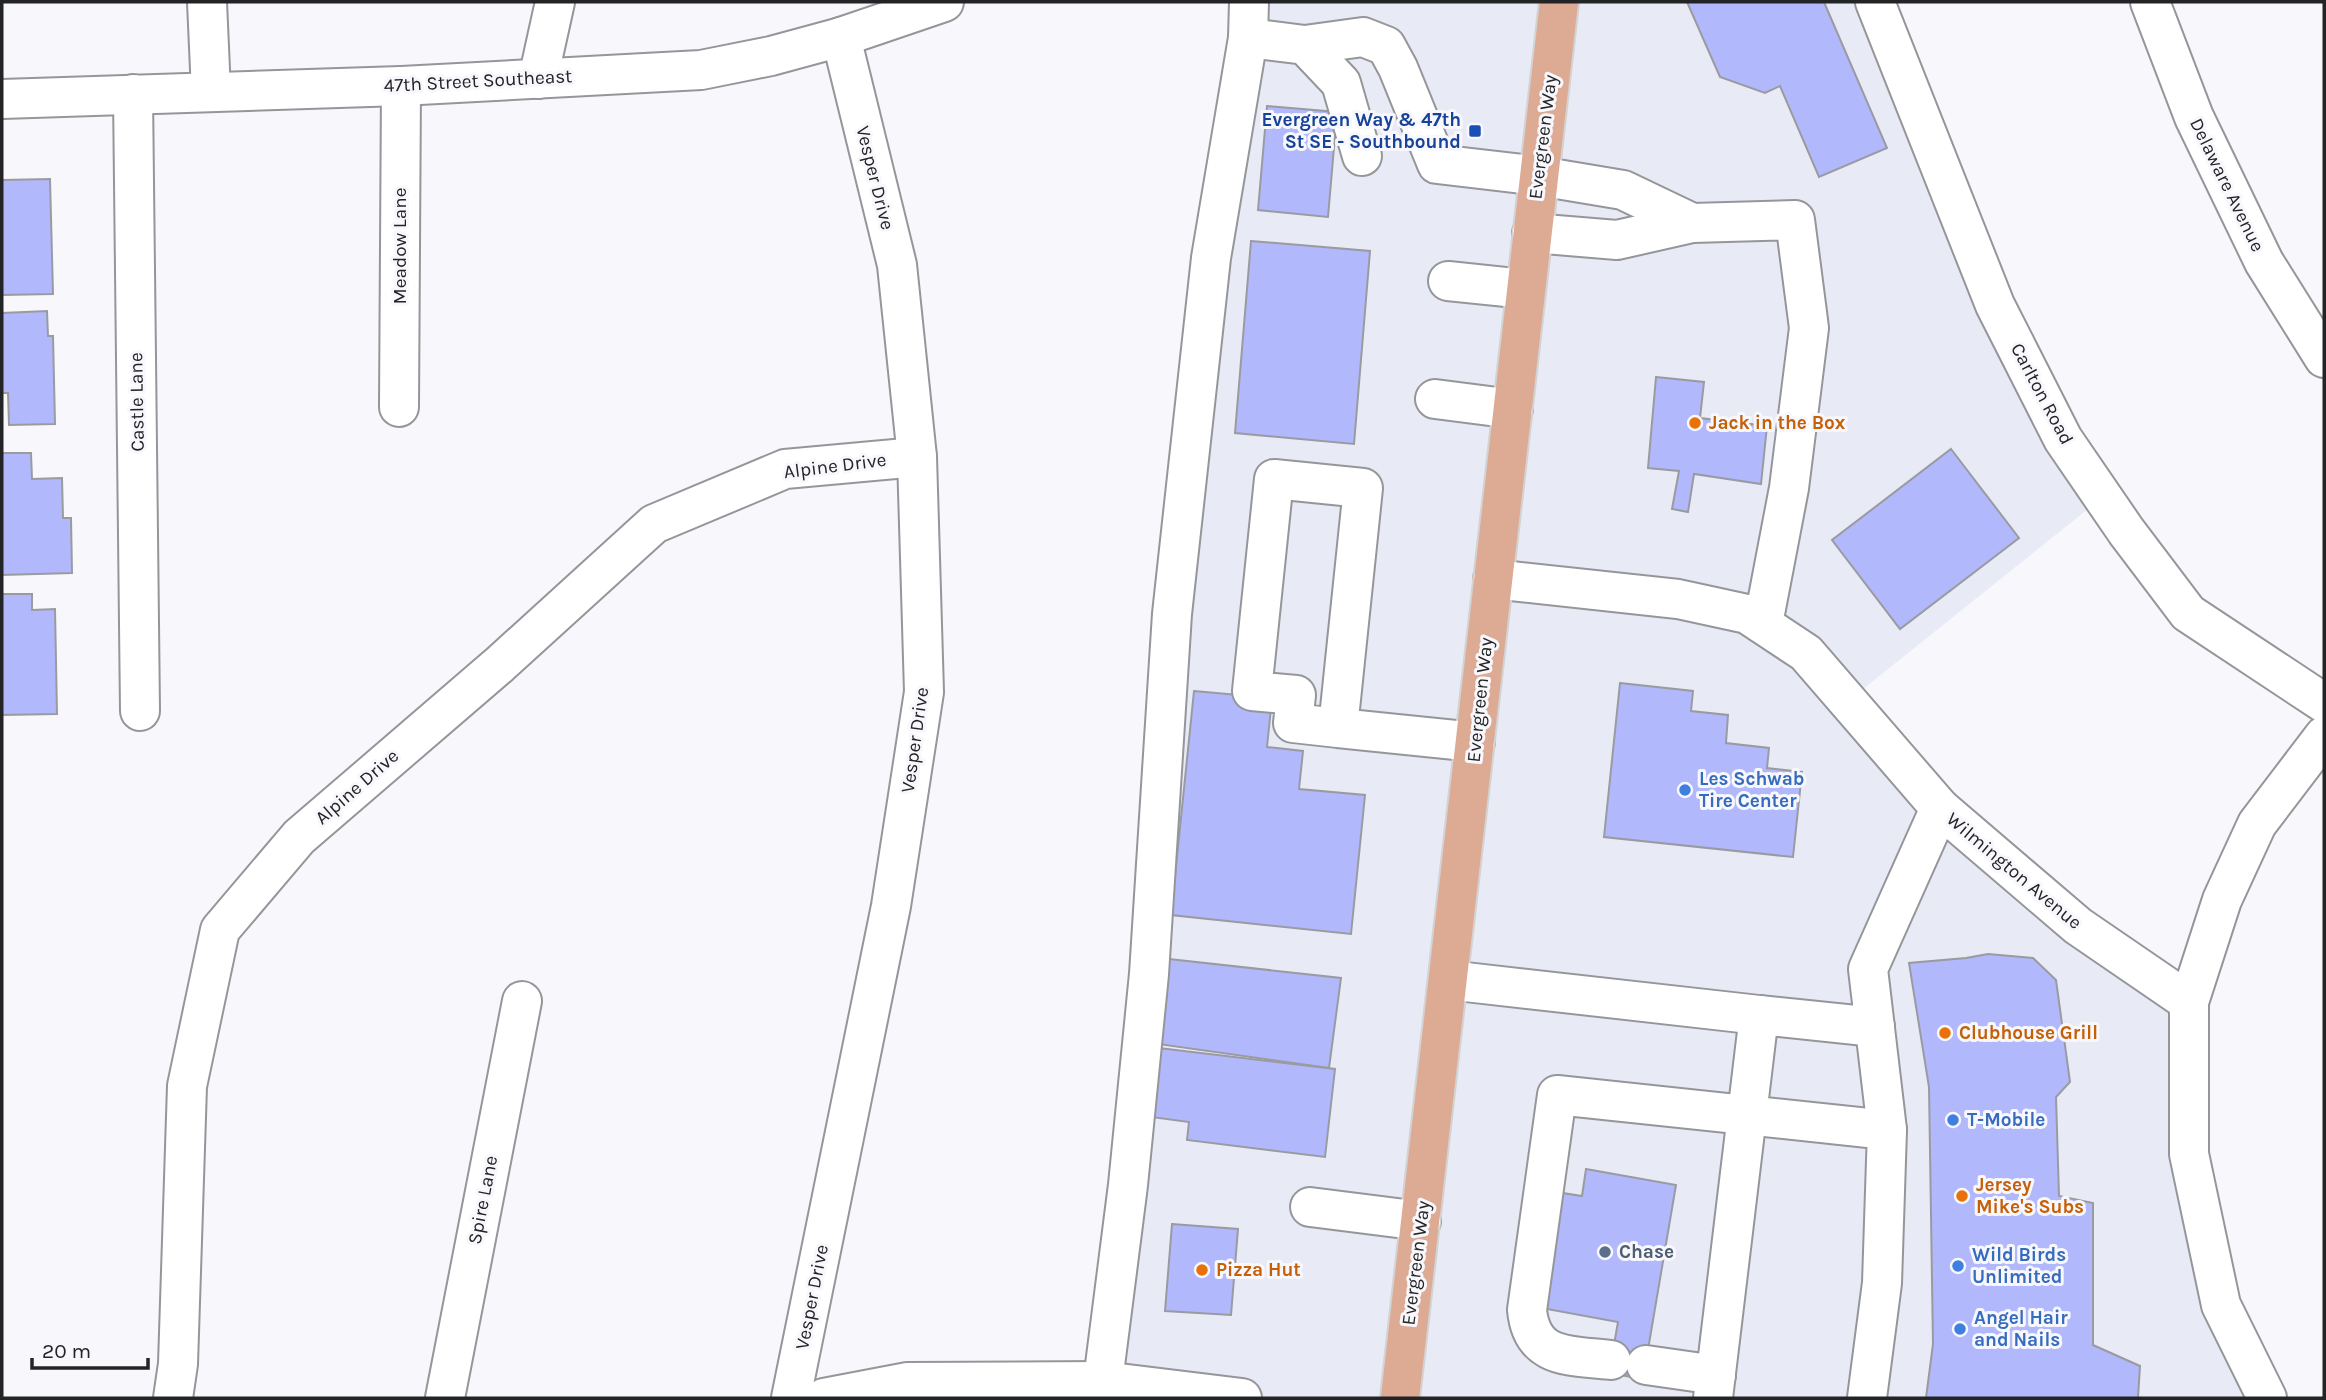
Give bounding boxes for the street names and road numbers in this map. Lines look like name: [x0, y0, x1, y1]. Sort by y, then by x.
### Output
street label: 47th Street Southeast: [383, 65, 573, 97]
street label: Evergreen Way: [1524, 73, 1562, 201]
street label: Delaware Avenue: [2185, 115, 2269, 255]
street label: Vesper Drive: [851, 124, 899, 232]
street label: Meadow Lane: [389, 188, 411, 304]
street label: Carlton Road: [2006, 340, 2078, 448]
street label: Castle Lane: [125, 352, 149, 452]
street label: Alpine Drive: [782, 449, 888, 483]
street label: Evergreen Way: [1463, 636, 1498, 763]
street label: Vesper Drive: [897, 686, 933, 794]
street label: Alpine Drive: [311, 745, 403, 829]
street label: Wilmington Avenue: [1942, 808, 2086, 934]
street label: Spire Lane: [464, 1154, 502, 1246]
street label: Evergreen Way: [1397, 1199, 1435, 1327]
street label: Vesper Drive: [791, 1243, 833, 1351]

